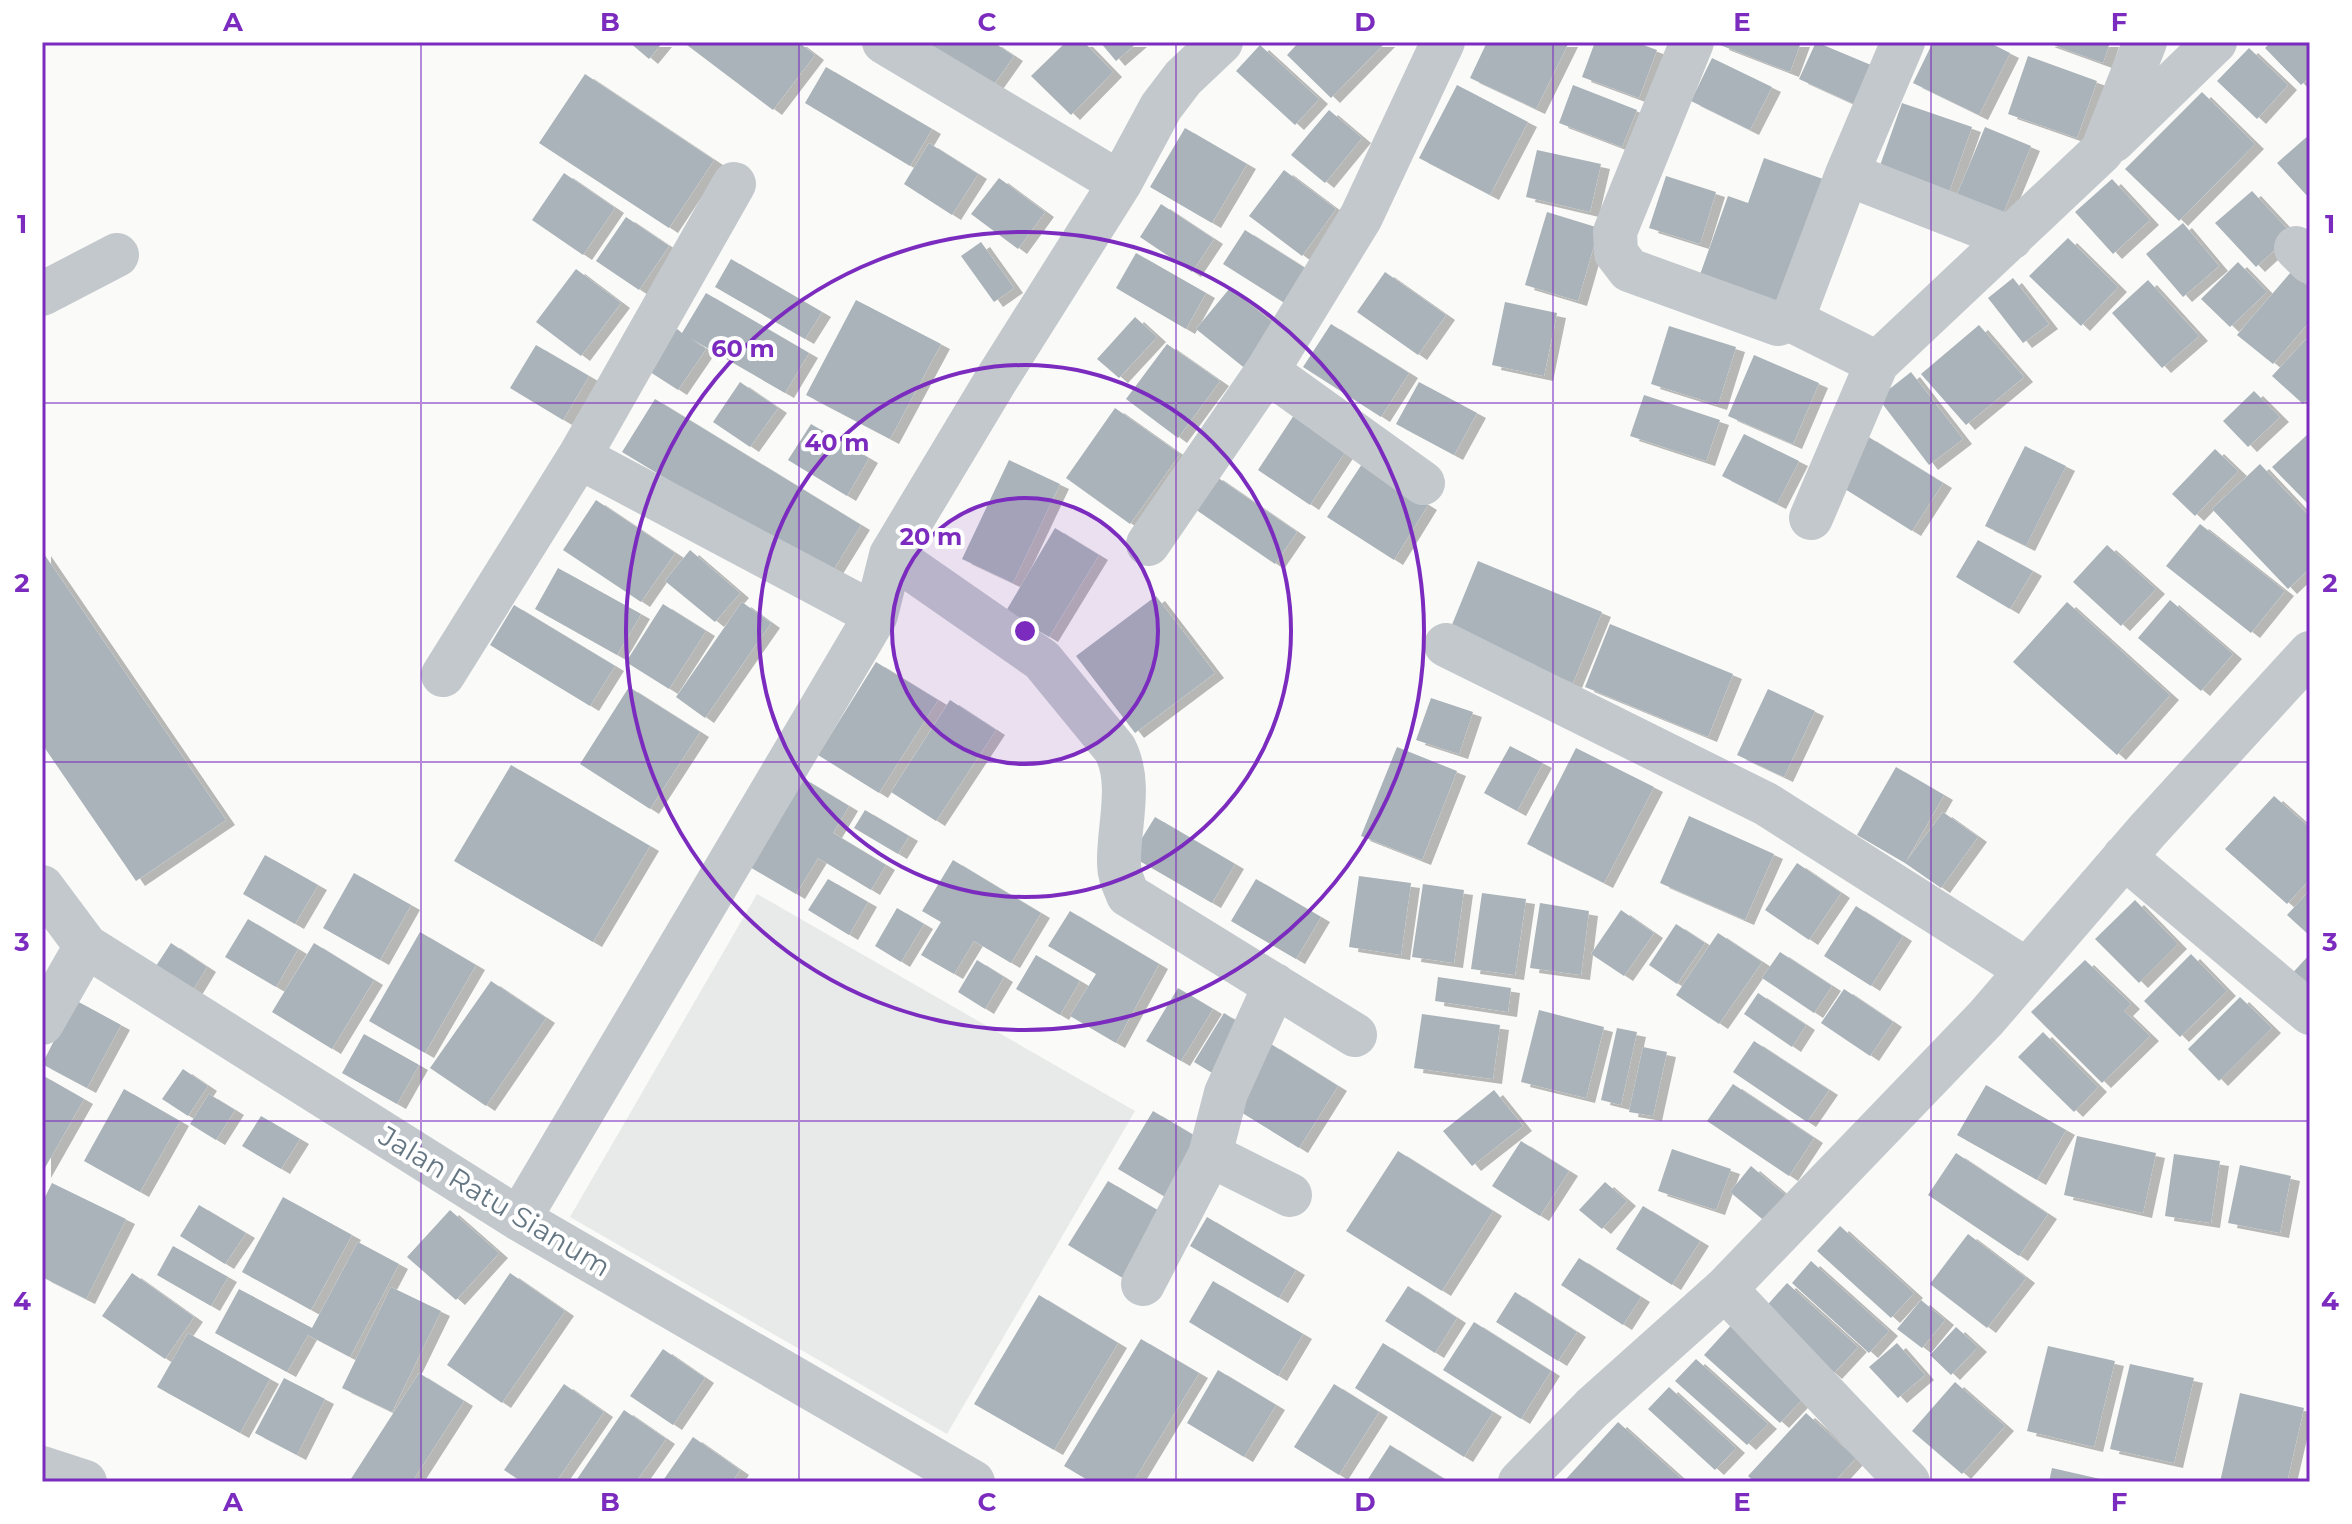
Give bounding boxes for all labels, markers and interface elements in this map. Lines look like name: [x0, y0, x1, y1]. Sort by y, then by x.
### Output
text: A: [222, 6, 244, 38]
text: B: [600, 6, 620, 38]
text: C: [978, 6, 997, 38]
text: D: [1354, 6, 1376, 38]
text: E: [1733, 6, 1751, 38]
text: F: [2111, 6, 2127, 38]
text: 1: [17, 208, 27, 240]
text: 1: [2325, 208, 2335, 240]
text: 60 m: [711, 334, 775, 363]
text: 40 m: [805, 428, 869, 457]
text: 20 m: [900, 522, 962, 551]
text: 2: [14, 567, 30, 599]
text: 2: [2322, 567, 2338, 599]
centre of rings: [1011, 617, 1039, 645]
text: 3: [13, 926, 30, 958]
text: 3: [2321, 926, 2338, 958]
street label: Jalan Ratu Sianum: [372, 1118, 617, 1283]
text: 4: [13, 1285, 31, 1317]
text: 4: [2321, 1285, 2339, 1317]
text: A: [222, 1486, 244, 1518]
text: B: [600, 1486, 620, 1518]
text: C: [978, 1486, 997, 1518]
text: D: [1354, 1486, 1376, 1518]
text: E: [1733, 1486, 1751, 1518]
text: F: [2111, 1486, 2127, 1518]

